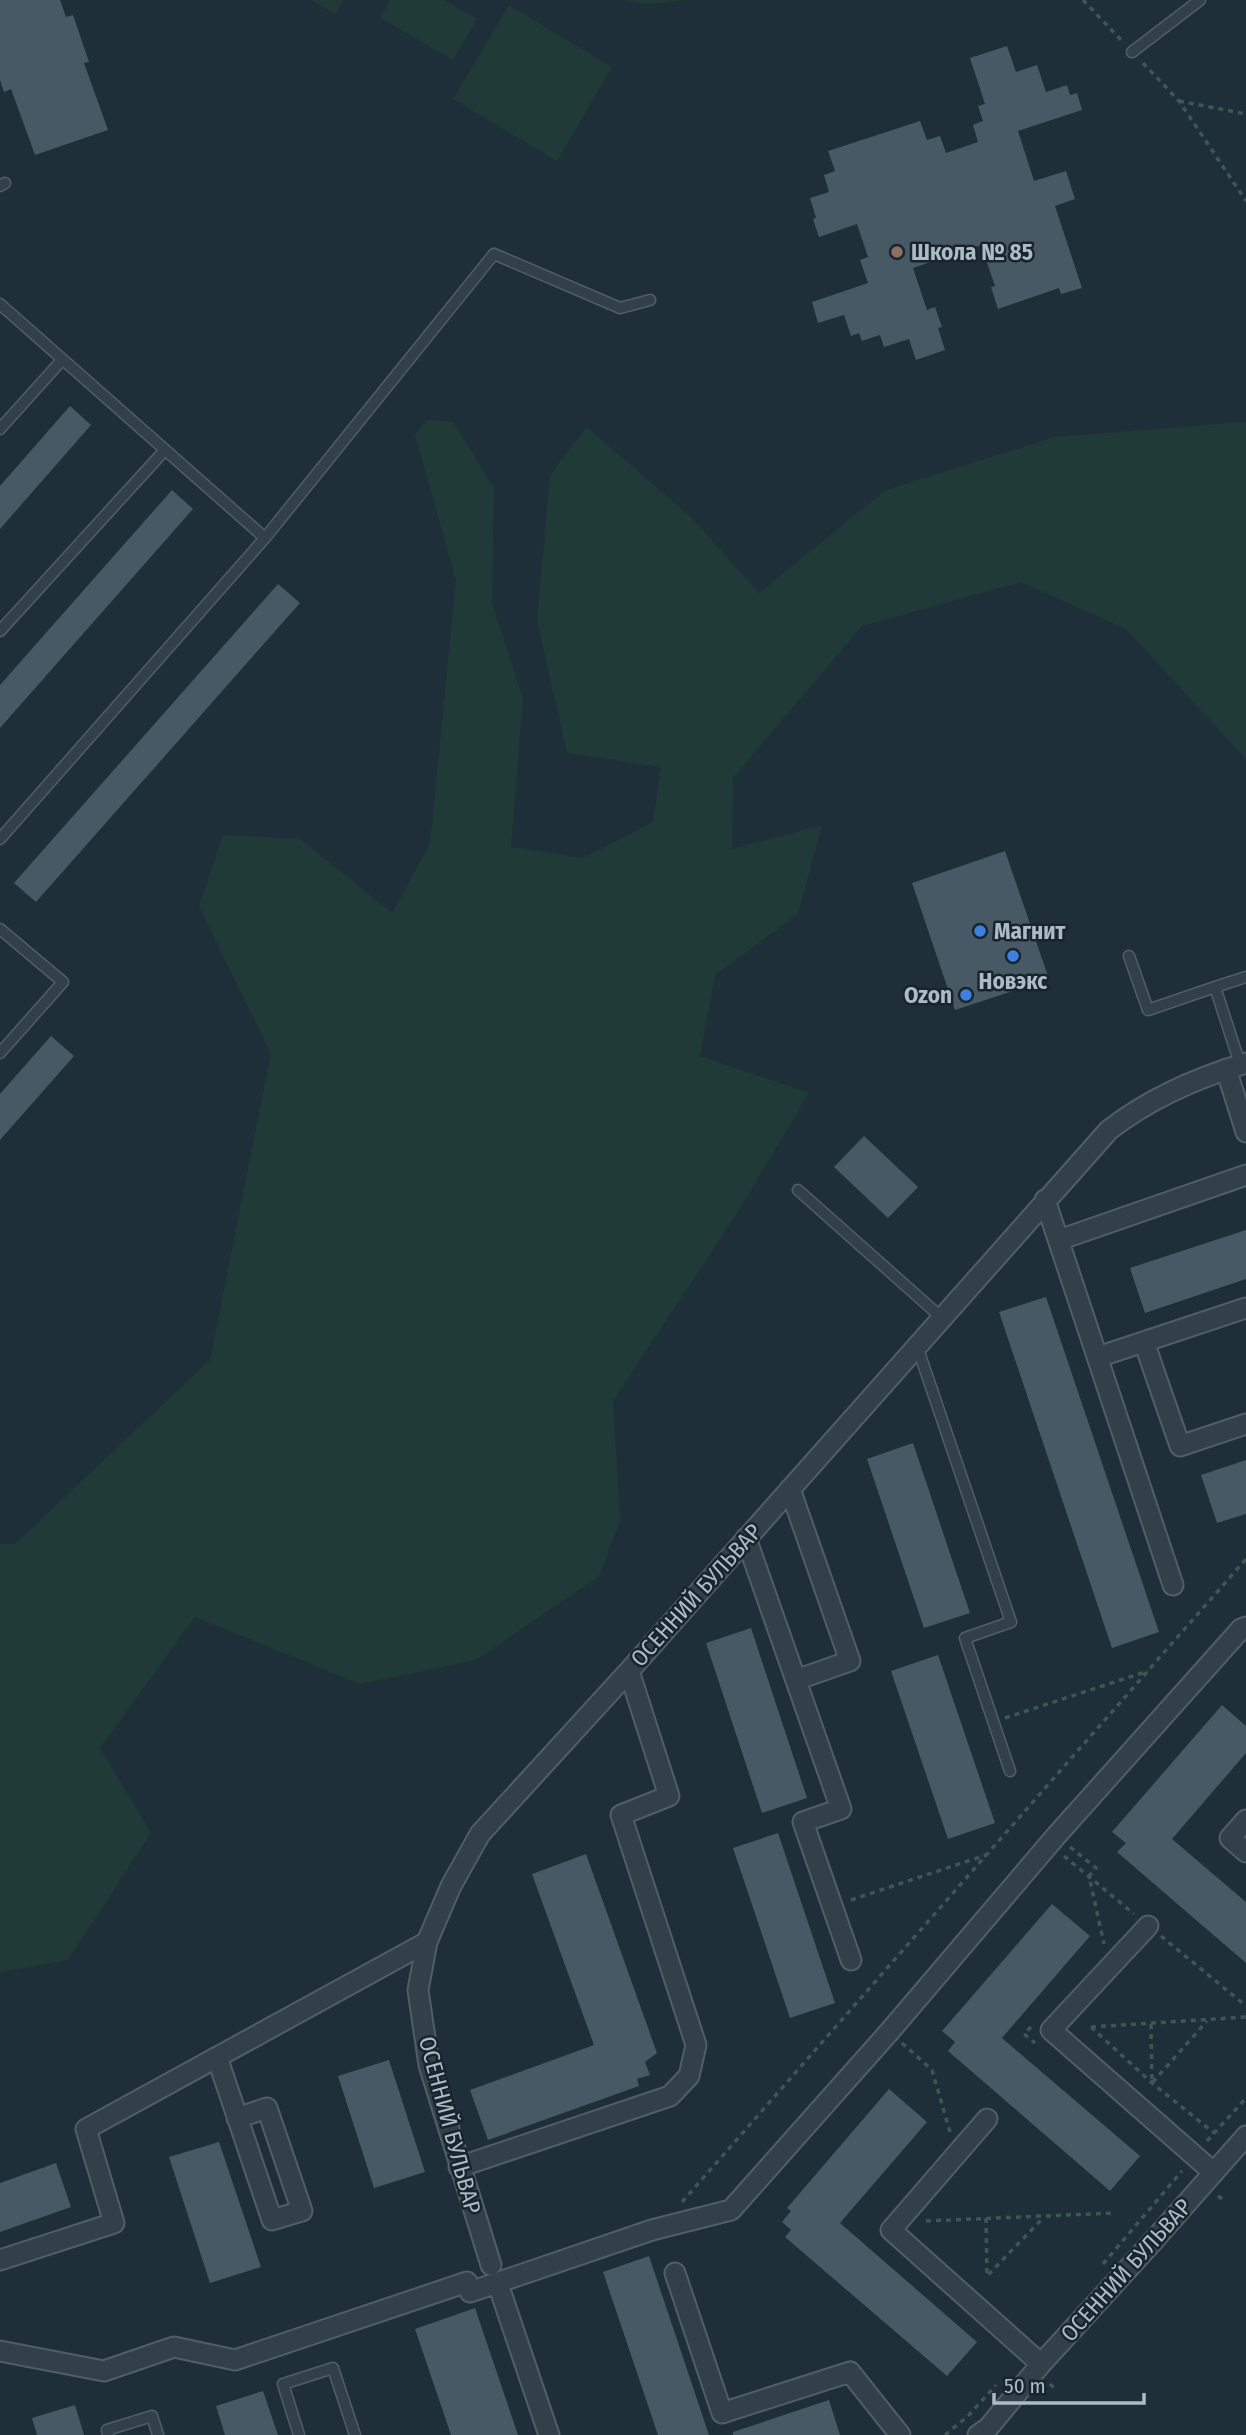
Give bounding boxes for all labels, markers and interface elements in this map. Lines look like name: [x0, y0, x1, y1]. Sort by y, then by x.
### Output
place label: Школа № 85: [911, 238, 1033, 266]
marker: Школа № 85: [889, 244, 905, 260]
place label: Магнит: [994, 917, 1067, 945]
marker: Магнит: [972, 923, 988, 939]
marker: Новэкс: [1005, 948, 1021, 964]
place label: Новэкс: [979, 967, 1047, 995]
place label: Ozon: [904, 981, 952, 1009]
marker: Ozon: [958, 987, 974, 1003]
street label: ОСЕННИЙ БУЛЬВАР: [625, 1518, 767, 1672]
street label: ОСЕННИЙ БУЛЬВАР: [413, 2033, 487, 2217]
street label: ОСЕННИЙ БУЛЬВАР: [1055, 2193, 1197, 2347]
scale bar: [994, 2362, 1144, 2406]
text: 50 m: [1004, 2373, 1046, 2399]

